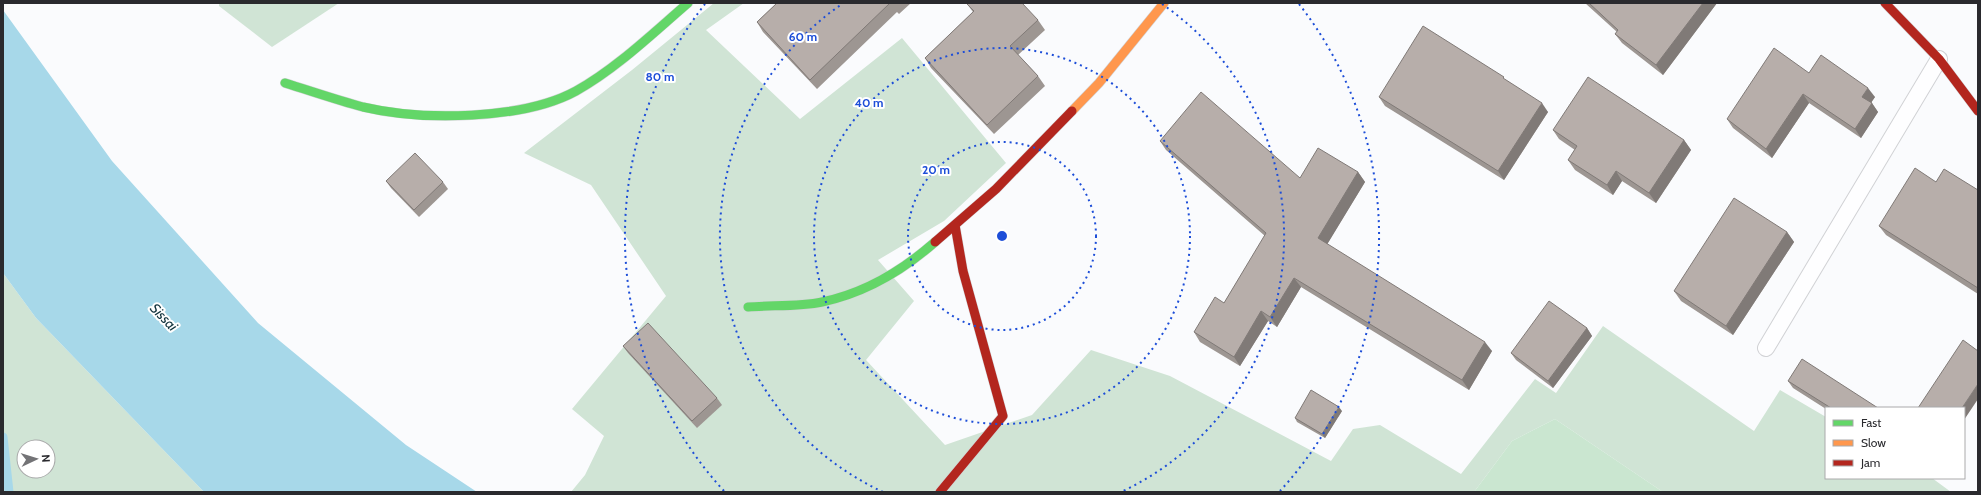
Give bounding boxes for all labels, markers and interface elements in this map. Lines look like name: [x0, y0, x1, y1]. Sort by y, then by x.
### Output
text: 60 m: [789, 29, 817, 44]
text: 80 m: [646, 69, 674, 84]
text: 40 m: [854, 95, 884, 110]
text: 20 m: [922, 162, 950, 177]
centre of rings: [995, 229, 1009, 243]
water label: Sissai: [146, 299, 182, 335]
legend: [1825, 407, 1965, 479]
text: Fast: [1861, 415, 1881, 430]
text: Slow: [1861, 435, 1886, 450]
north arrow: [16, 439, 56, 479]
text: N: [39, 454, 53, 463]
text: Jam: [1860, 455, 1880, 470]

